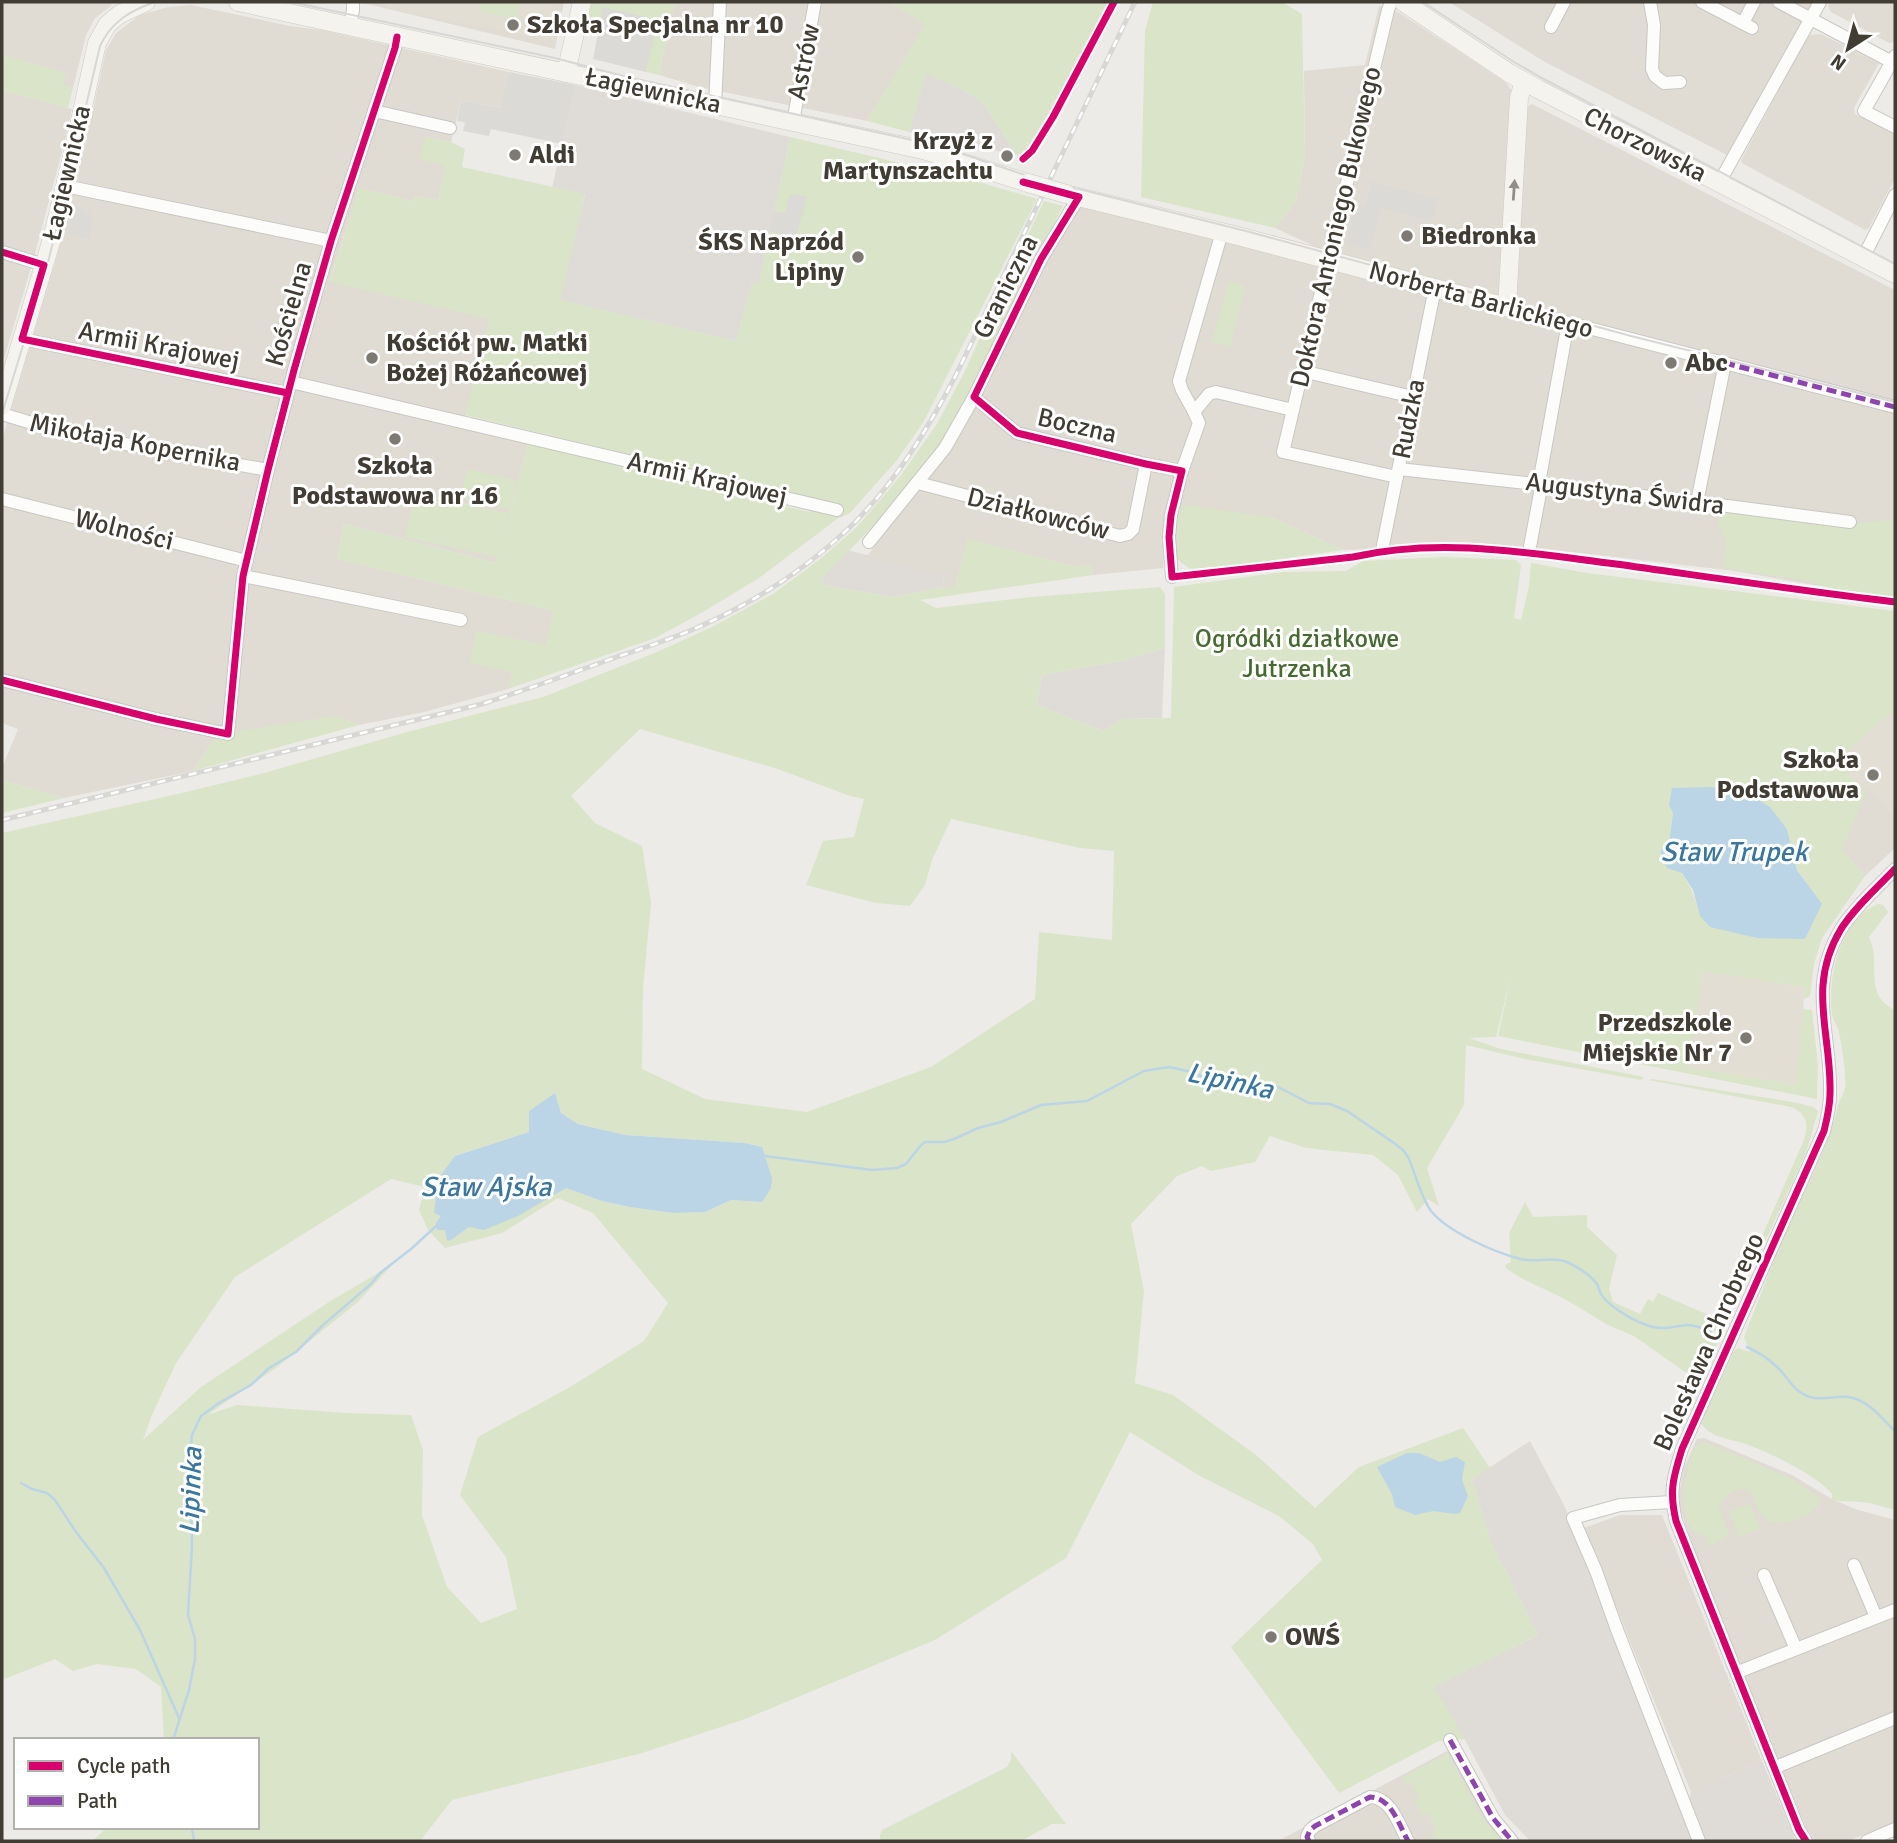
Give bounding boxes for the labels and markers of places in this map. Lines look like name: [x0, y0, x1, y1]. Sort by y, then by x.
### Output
place label: Szkoła Specjalna nr 10: [527, 9, 783, 41]
marker: Szkoła Specjalna nr 10: [505, 17, 521, 33]
place label: Krzyż z Martynszachtu: [823, 125, 993, 187]
place label: Aldi: [529, 139, 575, 171]
marker: Aldi: [507, 147, 523, 163]
marker: Krzyż z Martynszachtu: [999, 148, 1015, 164]
place label: Biedronka: [1421, 220, 1536, 252]
place label: ŚKS Naprzód Lipiny: [698, 226, 844, 288]
marker: Biedronka: [1399, 228, 1415, 244]
marker: ŚKS Naprzód Lipiny: [850, 249, 866, 265]
place label: Kościół pw. Matki Bożej Różańcowej: [386, 327, 588, 389]
place label: Abc: [1685, 347, 1728, 379]
marker: Kościół pw. Matki Bożej Różańcowej: [364, 350, 380, 366]
marker: Abc: [1663, 355, 1679, 371]
marker: Szkoła Podstawowa nr 16: [387, 431, 403, 447]
place label: Szkoła Podstawowa nr 16: [292, 450, 498, 512]
place label: Szkoła Podstawowa: [1716, 744, 1859, 806]
marker: Szkoła Podstawowa: [1865, 767, 1881, 783]
place label: Przedszkole Miejskie Nr 7: [1582, 1007, 1732, 1069]
marker: Przedszkole Miejskie Nr 7: [1738, 1030, 1754, 1046]
place label: OWŚ: [1285, 1621, 1340, 1653]
marker: OWŚ: [1263, 1629, 1279, 1645]

